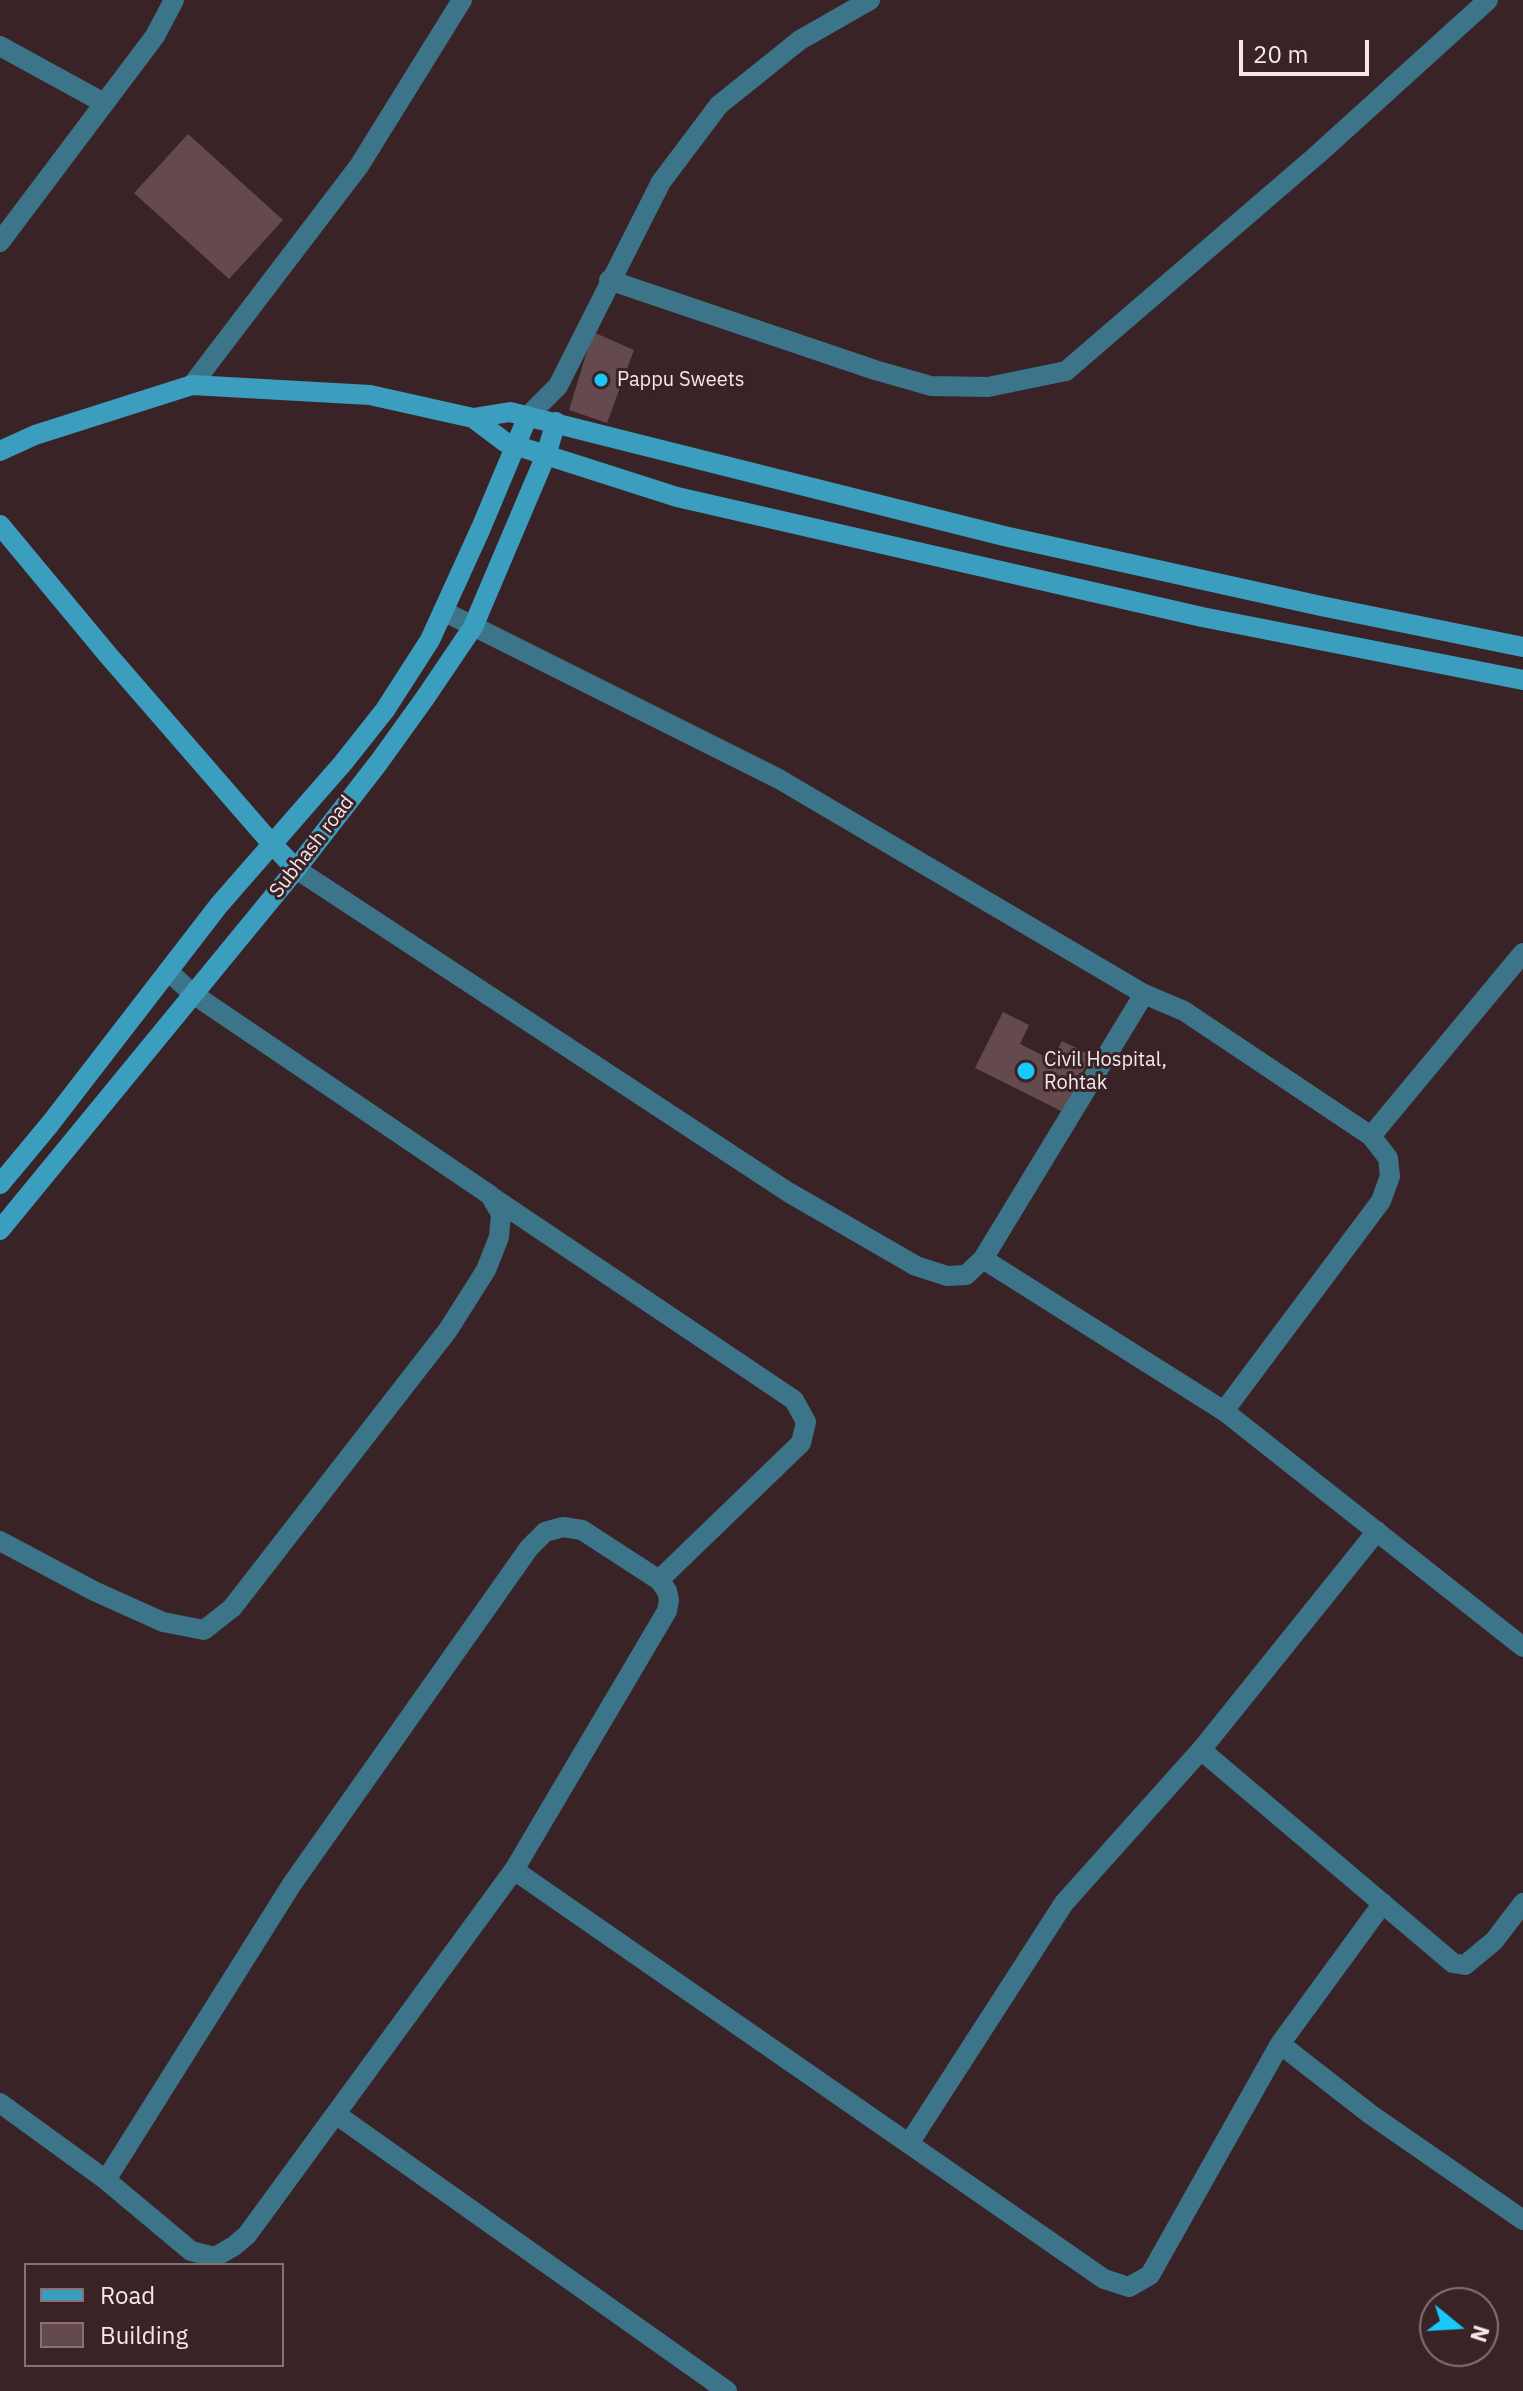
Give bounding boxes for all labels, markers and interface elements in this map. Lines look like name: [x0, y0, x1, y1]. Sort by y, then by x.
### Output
scale bar: [1243, 24, 1373, 74]
text: 20 m: [1253, 38, 1308, 70]
place label: Pappu Sweets: [617, 368, 744, 392]
marker: Pappu Sweets: [592, 371, 610, 389]
street label: Subhash road: [265, 791, 359, 903]
place label: Civil Hospital, Rohtak: [1044, 1048, 1167, 1095]
marker: Civil Hospital, Rohtak: [1015, 1060, 1037, 1082]
legend: [24, 2263, 284, 2367]
text: Road: [100, 2279, 155, 2311]
north arrow: [1419, 2287, 1499, 2367]
text: Building: [100, 2319, 188, 2351]
text: N: [1464, 2322, 1497, 2346]

